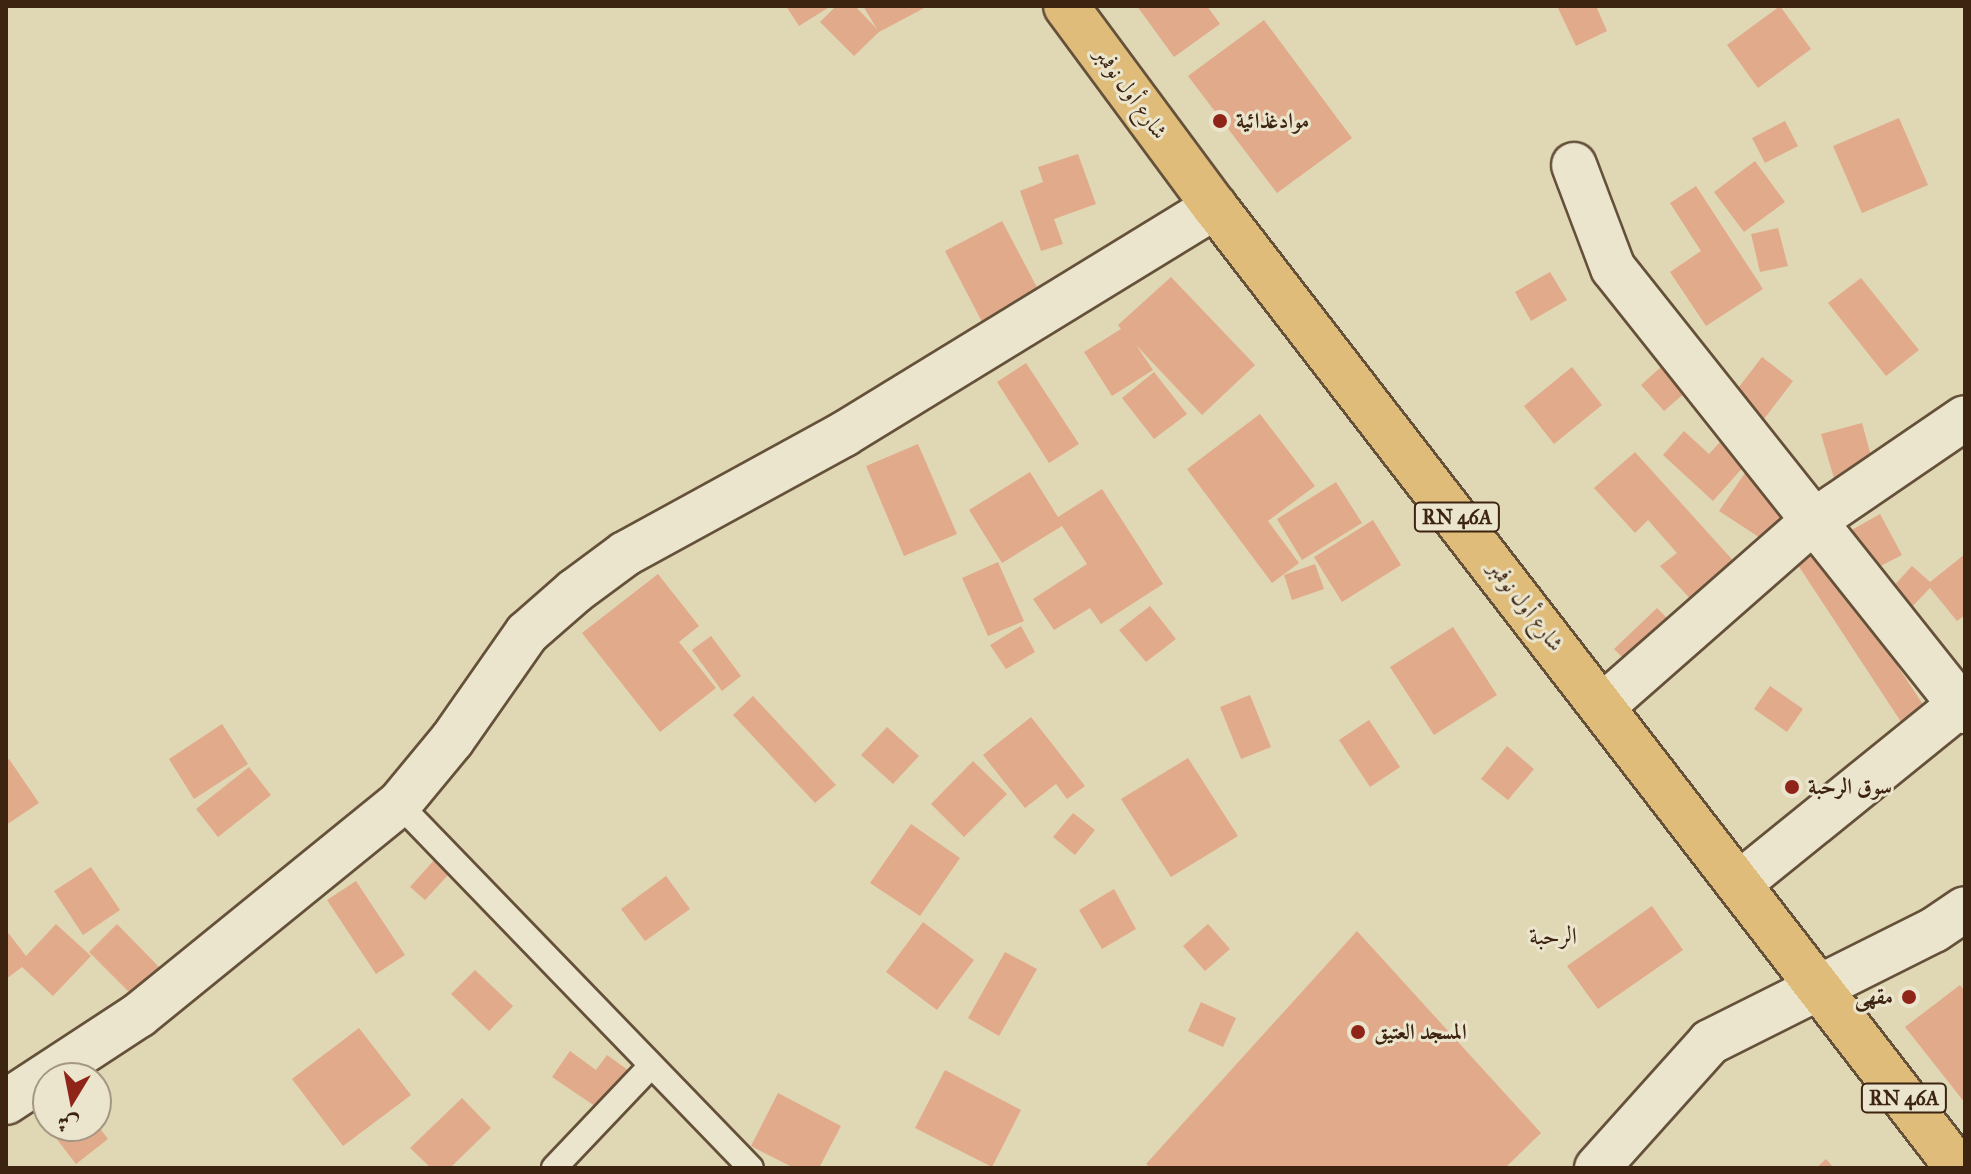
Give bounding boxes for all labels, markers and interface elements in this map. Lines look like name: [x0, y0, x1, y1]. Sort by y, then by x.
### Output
street label: شارع أول نوفمبر: [1089, 42, 1173, 144]
place label: موادغذائية: [1236, 108, 1309, 134]
marker: موادغذائية: [1211, 112, 1229, 130]
road number: RN 46A: [1413, 501, 1501, 533]
street label: شارع أول نوفمبر: [1483, 556, 1569, 656]
place label: سوق الرحبة: [1808, 774, 1892, 800]
marker: سوق الرحبة: [1783, 778, 1801, 796]
district label: الرحبة: [1529, 923, 1577, 951]
place label: مقهى: [1855, 984, 1893, 1010]
marker: مقهى: [1900, 988, 1918, 1006]
place label: المسجد العتيق: [1374, 1019, 1467, 1045]
marker: المسجد العتيق: [1349, 1023, 1367, 1041]
north arrow: [32, 1062, 112, 1142]
road number: RN 46A: [1860, 1082, 1948, 1114]
text: ش: [55, 1109, 81, 1139]

